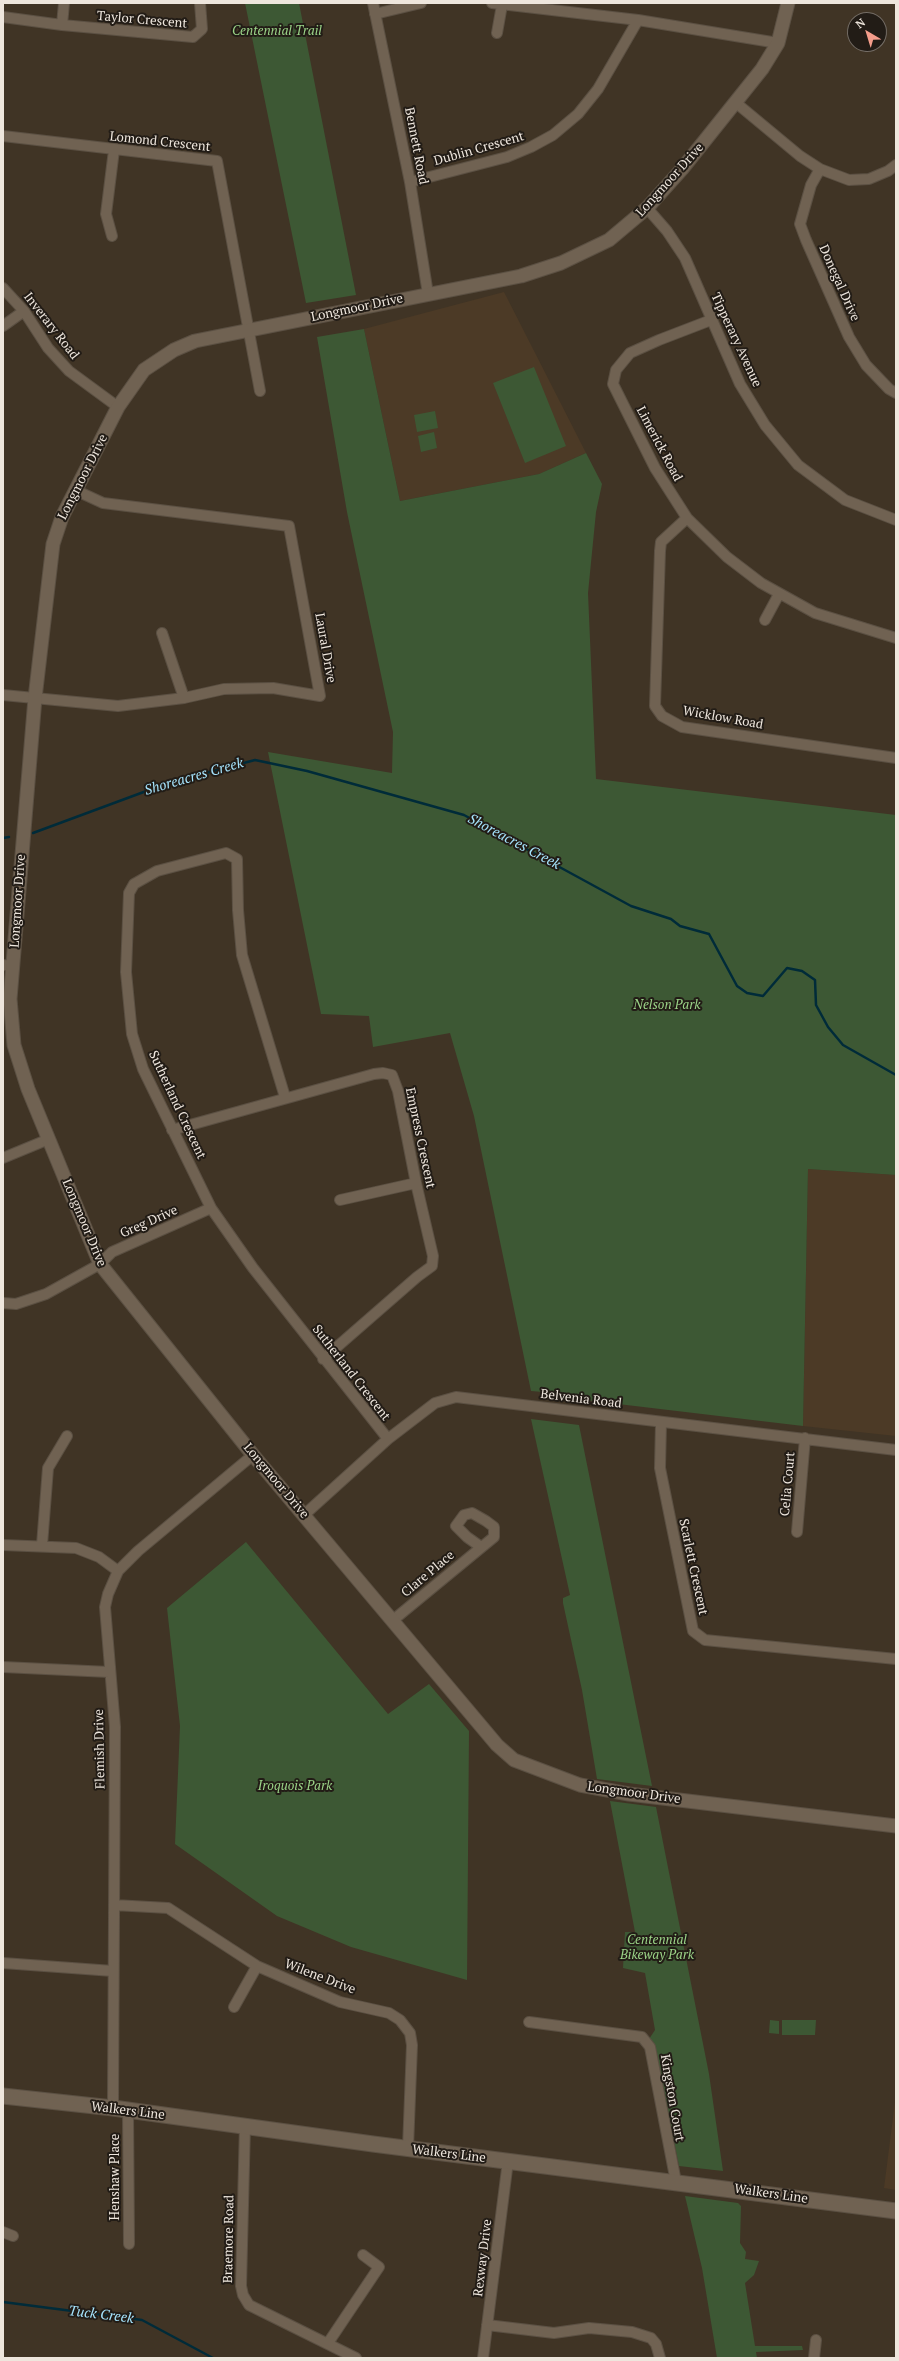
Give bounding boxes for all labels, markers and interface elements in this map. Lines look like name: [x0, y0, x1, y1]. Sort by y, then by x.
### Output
street label: Taylor Crescent: [96, 8, 188, 32]
north arrow: [847, 12, 887, 52]
text: N: [853, 15, 868, 31]
park label: Centennial Trail: [232, 23, 322, 39]
street label: Bennett Road: [401, 106, 431, 186]
street label: Lomond Crescent: [109, 129, 211, 155]
street label: Dublin Crescent: [432, 129, 526, 169]
street label: Longmoor Drive: [633, 140, 707, 220]
street label: Donegal Drive: [815, 242, 863, 324]
street label: Inverary Road: [20, 289, 82, 363]
street label: Tipperary Avenue: [707, 290, 765, 390]
street label: Longmoor Drive: [310, 291, 404, 325]
street label: Limerick Road: [633, 404, 685, 484]
street label: Longmoor Drive: [55, 432, 111, 522]
street label: Laural Drive: [311, 612, 339, 684]
street label: Wicklow Road: [682, 703, 764, 733]
water label: Shoreacres Creek: [143, 755, 245, 799]
water label: Shoreacres Creek: [465, 811, 563, 873]
street label: Longmoor Drive: [7, 854, 29, 948]
park label: Nelson Park: [634, 997, 700, 1013]
street label: Sutherland Crescent: [145, 1048, 209, 1162]
street label: Empress Crescent: [402, 1086, 438, 1190]
street label: Longmoor Drive: [59, 1177, 109, 1269]
street label: Greg Drive: [118, 1202, 180, 1242]
street label: Sutherland Crescent: [309, 1322, 393, 1424]
street label: Belvenia Road: [540, 1386, 622, 1412]
street label: Longmoor Drive: [240, 1440, 312, 1522]
street label: Celia Court: [777, 1451, 799, 1517]
street label: Scarlett Crescent: [675, 1517, 711, 1617]
street label: Clare Place: [398, 1547, 458, 1601]
street label: Flemish Drive: [92, 1709, 108, 1789]
park label: Iroquois Park: [258, 1778, 332, 1794]
street label: Longmoor Drive: [587, 1779, 681, 1807]
park label: Centennial Bikeway Park: [620, 1932, 694, 1963]
street label: Wilene Drive: [282, 1956, 358, 1998]
street label: Kingston Court: [657, 2053, 687, 2143]
street label: Walkers Line: [90, 2099, 166, 2123]
street label: Henshaw Place: [107, 2134, 123, 2220]
street label: Walkers Line: [411, 2142, 487, 2166]
street label: Walkers Line: [733, 2181, 809, 2207]
street label: Braemore Road: [220, 2195, 238, 2283]
street label: Rexway Drive: [471, 2218, 495, 2298]
water label: Tuck Creek: [67, 2303, 135, 2327]

